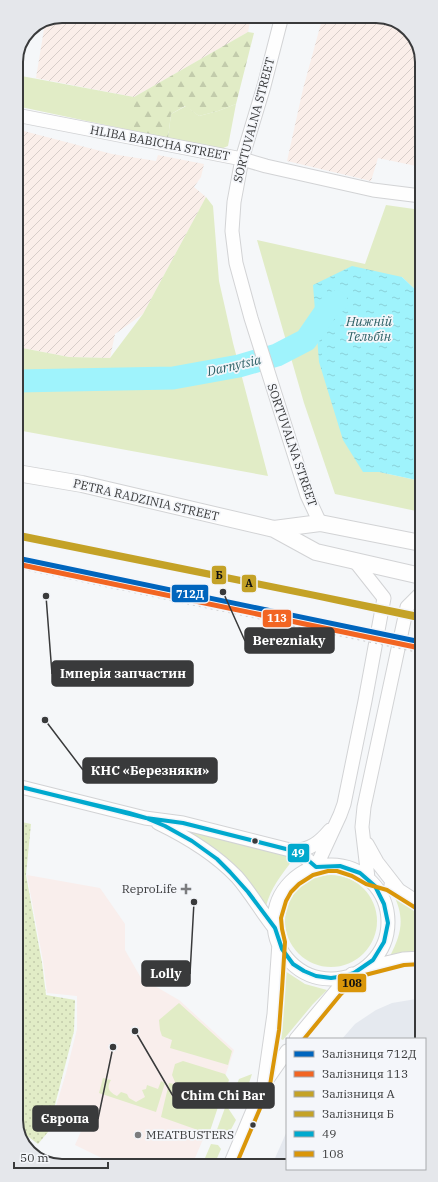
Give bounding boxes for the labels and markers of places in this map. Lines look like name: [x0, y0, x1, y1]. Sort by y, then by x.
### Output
callout: Berezniaky: [245, 628, 334, 653]
callout: Імперія запчастин: [52, 661, 193, 686]
callout: КНС «Березняки»: [83, 758, 217, 783]
unlabelled marker: [250, 836, 260, 846]
place label: ReproLife: [122, 881, 177, 896]
marker: ReproLife: [180, 883, 192, 895]
callout: Lolly: [142, 961, 190, 986]
callout: Chim Chi Bar: [173, 1083, 274, 1108]
callout: Європа: [33, 1106, 98, 1131]
unlabelled marker: [248, 1120, 258, 1130]
place label: MEATBUSTERS: [146, 1127, 234, 1142]
marker: MEATBUSTERS: [133, 1130, 143, 1140]

